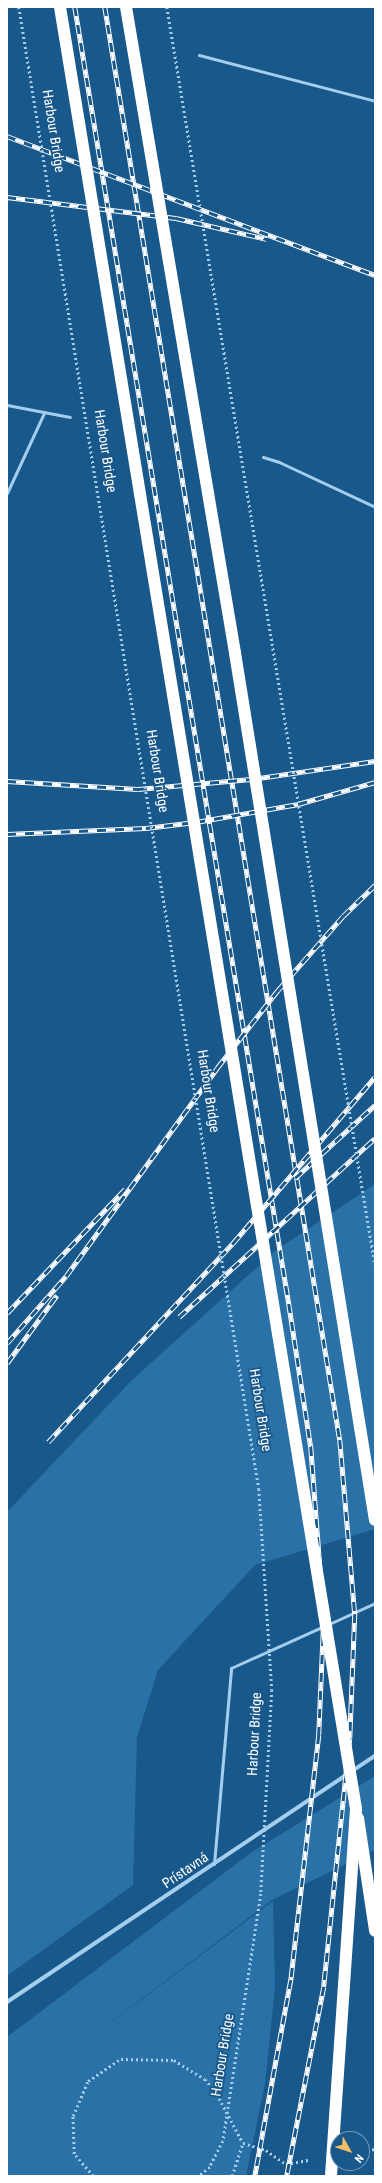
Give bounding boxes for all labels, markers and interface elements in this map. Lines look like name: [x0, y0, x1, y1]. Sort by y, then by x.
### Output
street label: Harbour Bridge: [39, 89, 69, 173]
street label: Harbour Bridge: [91, 409, 121, 493]
street label: Harbour Bridge: [143, 729, 173, 813]
street label: Harbour Bridge: [194, 1049, 224, 1133]
street label: Harbour Bridge: [246, 1368, 276, 1452]
street label: Harbour Bridge: [243, 1692, 265, 1776]
street label: Prístavná: [159, 1849, 211, 1891]
street label: Harbour Bridge: [207, 2013, 237, 2097]
north arrow: [330, 2131, 370, 2171]
text: N: [352, 2152, 366, 2165]

